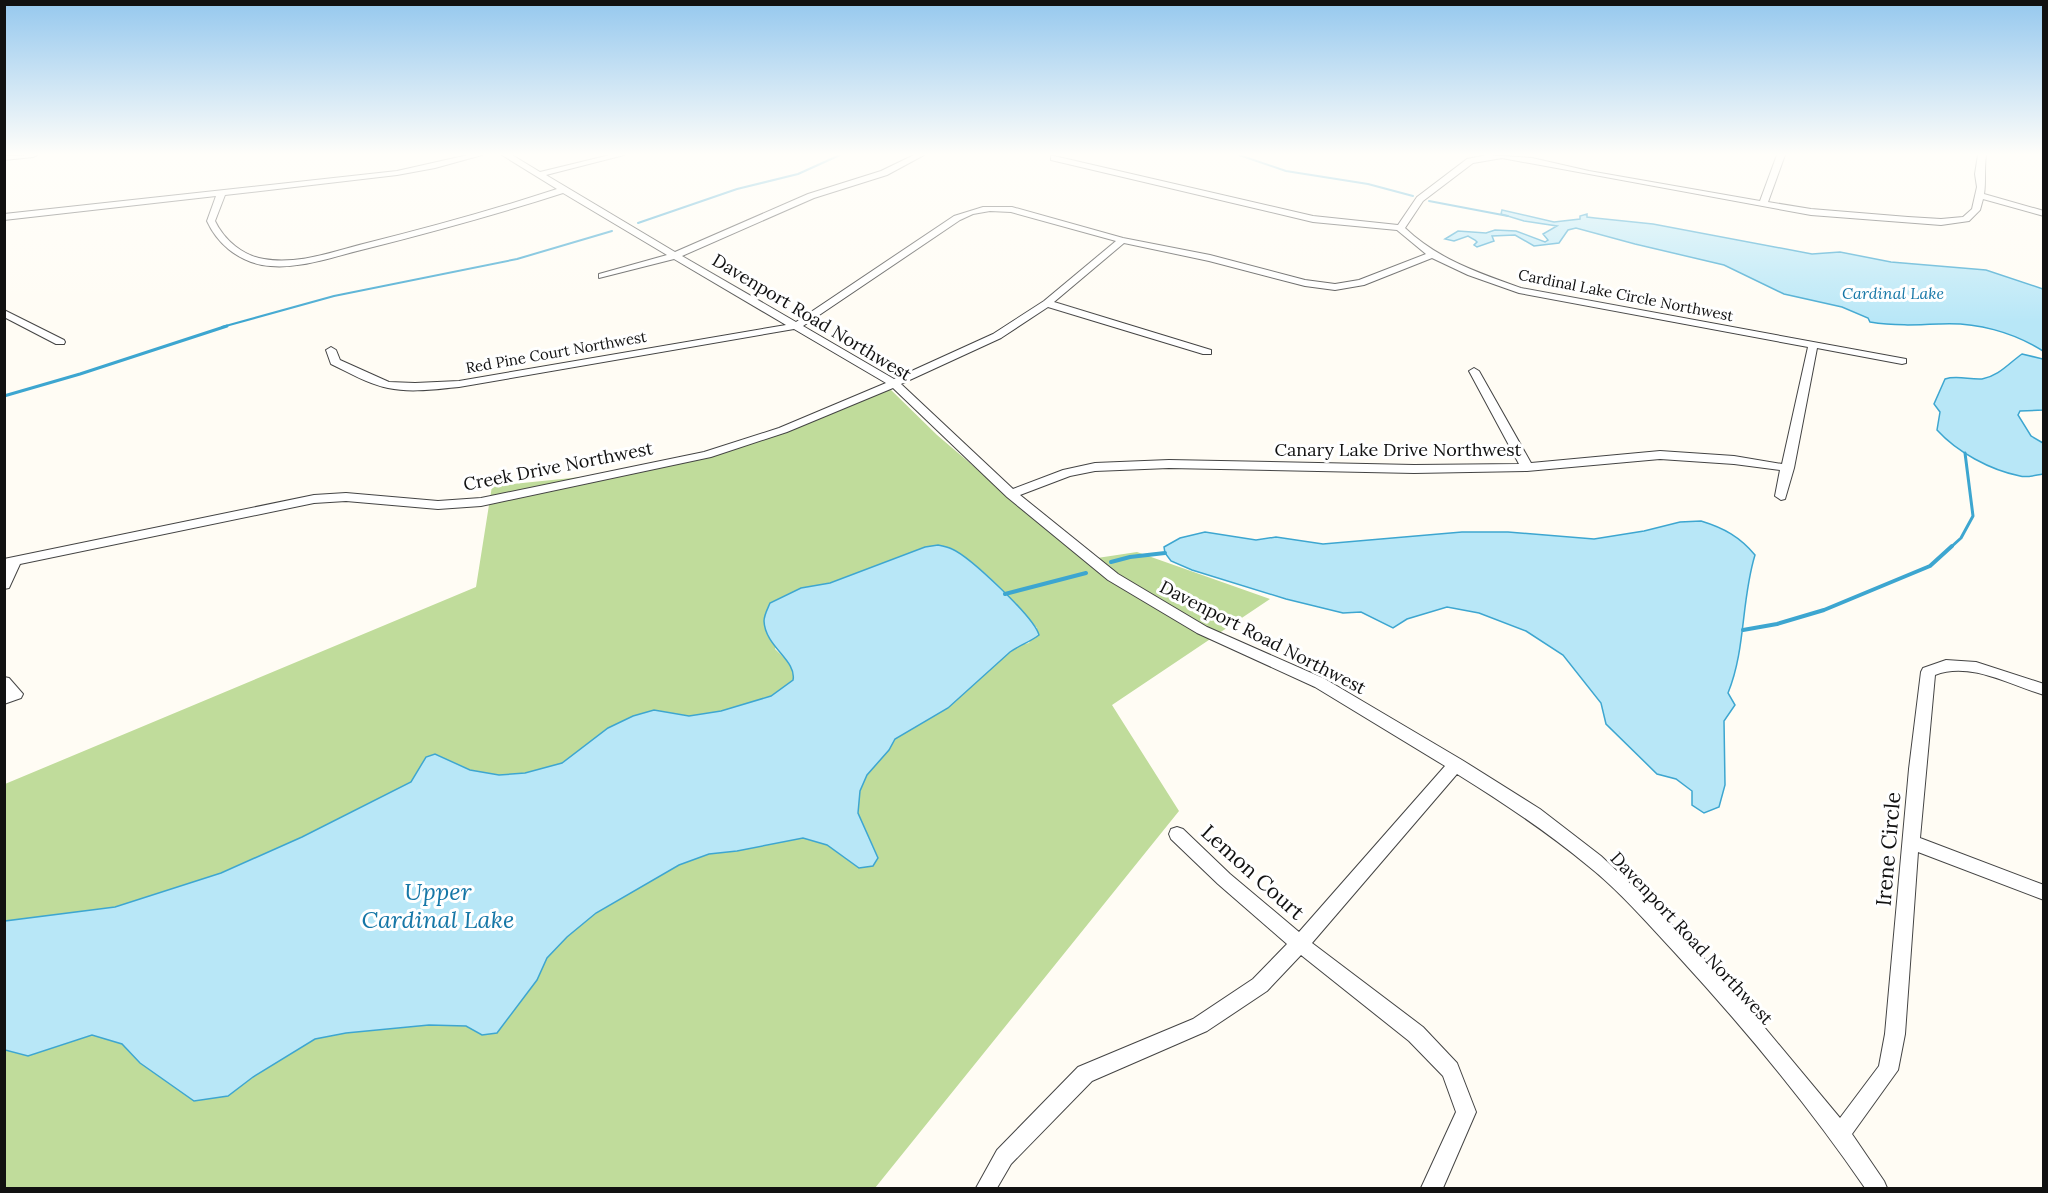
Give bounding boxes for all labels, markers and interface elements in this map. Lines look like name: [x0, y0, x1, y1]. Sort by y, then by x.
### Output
street label: Davenport Road Northwest: [708, 248, 916, 386]
street label: Cardinal Lake Circle Northwest: [1517, 265, 1735, 325]
water label: Cardinal Lake: [1842, 283, 1944, 303]
street label: Red Pine Court Northwest: [464, 327, 648, 377]
street label: Creek Drive Northwest: [461, 436, 655, 496]
street label: Canary Lake Drive Northwest: [1274, 438, 1522, 461]
street label: Davenport Road Northwest: [1156, 575, 1370, 699]
street label: Irene Circle: [1870, 791, 1906, 907]
street label: Lemon Court: [1196, 819, 1311, 926]
street label: Davenport Road Northwest: [1606, 847, 1778, 1029]
water label: Upper Cardinal Lake: [361, 876, 515, 935]

